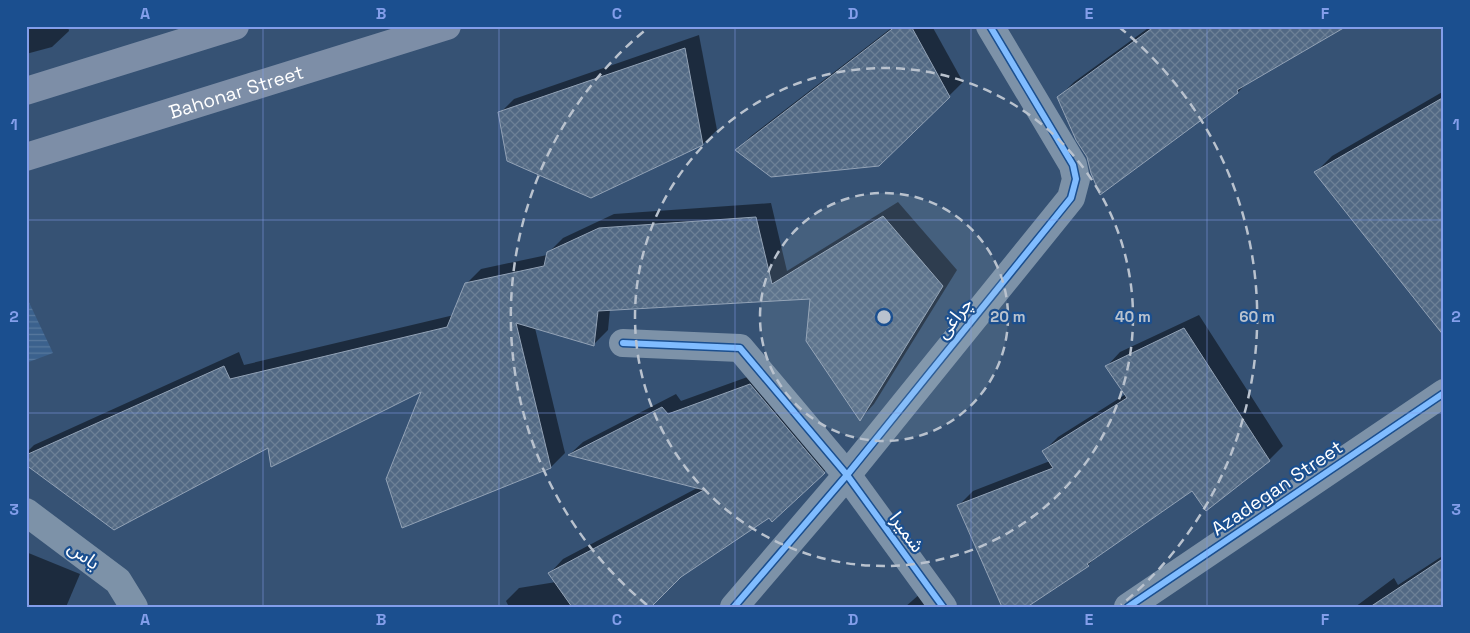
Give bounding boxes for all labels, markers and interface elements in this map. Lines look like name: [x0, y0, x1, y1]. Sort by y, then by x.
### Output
text: A: [140, 3, 150, 24]
text: B: [376, 3, 386, 24]
text: C: [612, 3, 622, 24]
text: D: [848, 3, 858, 24]
text: E: [1085, 3, 1094, 24]
text: F: [1321, 3, 1330, 24]
street label: Bahonar Street: [166, 59, 306, 124]
text: 1: [10, 114, 18, 135]
text: 1: [1452, 114, 1460, 135]
street label: چراغی: [930, 292, 978, 344]
text: 2: [9, 306, 19, 327]
text: 2: [1451, 306, 1461, 327]
text: 20 m: [990, 307, 1026, 326]
text: 40 m: [1115, 307, 1151, 326]
text: 60 m: [1239, 307, 1275, 326]
centre of rings: [875, 308, 893, 326]
street label: Azadegan Street: [1206, 435, 1348, 541]
text: 3: [9, 499, 19, 520]
text: 3: [1451, 499, 1461, 520]
street label: شمیرا: [884, 507, 930, 557]
street label: یاس: [63, 535, 105, 575]
text: A: [140, 609, 150, 630]
text: B: [376, 609, 386, 630]
text: C: [612, 609, 622, 630]
text: D: [848, 609, 858, 630]
text: E: [1085, 609, 1094, 630]
text: F: [1321, 609, 1330, 630]

